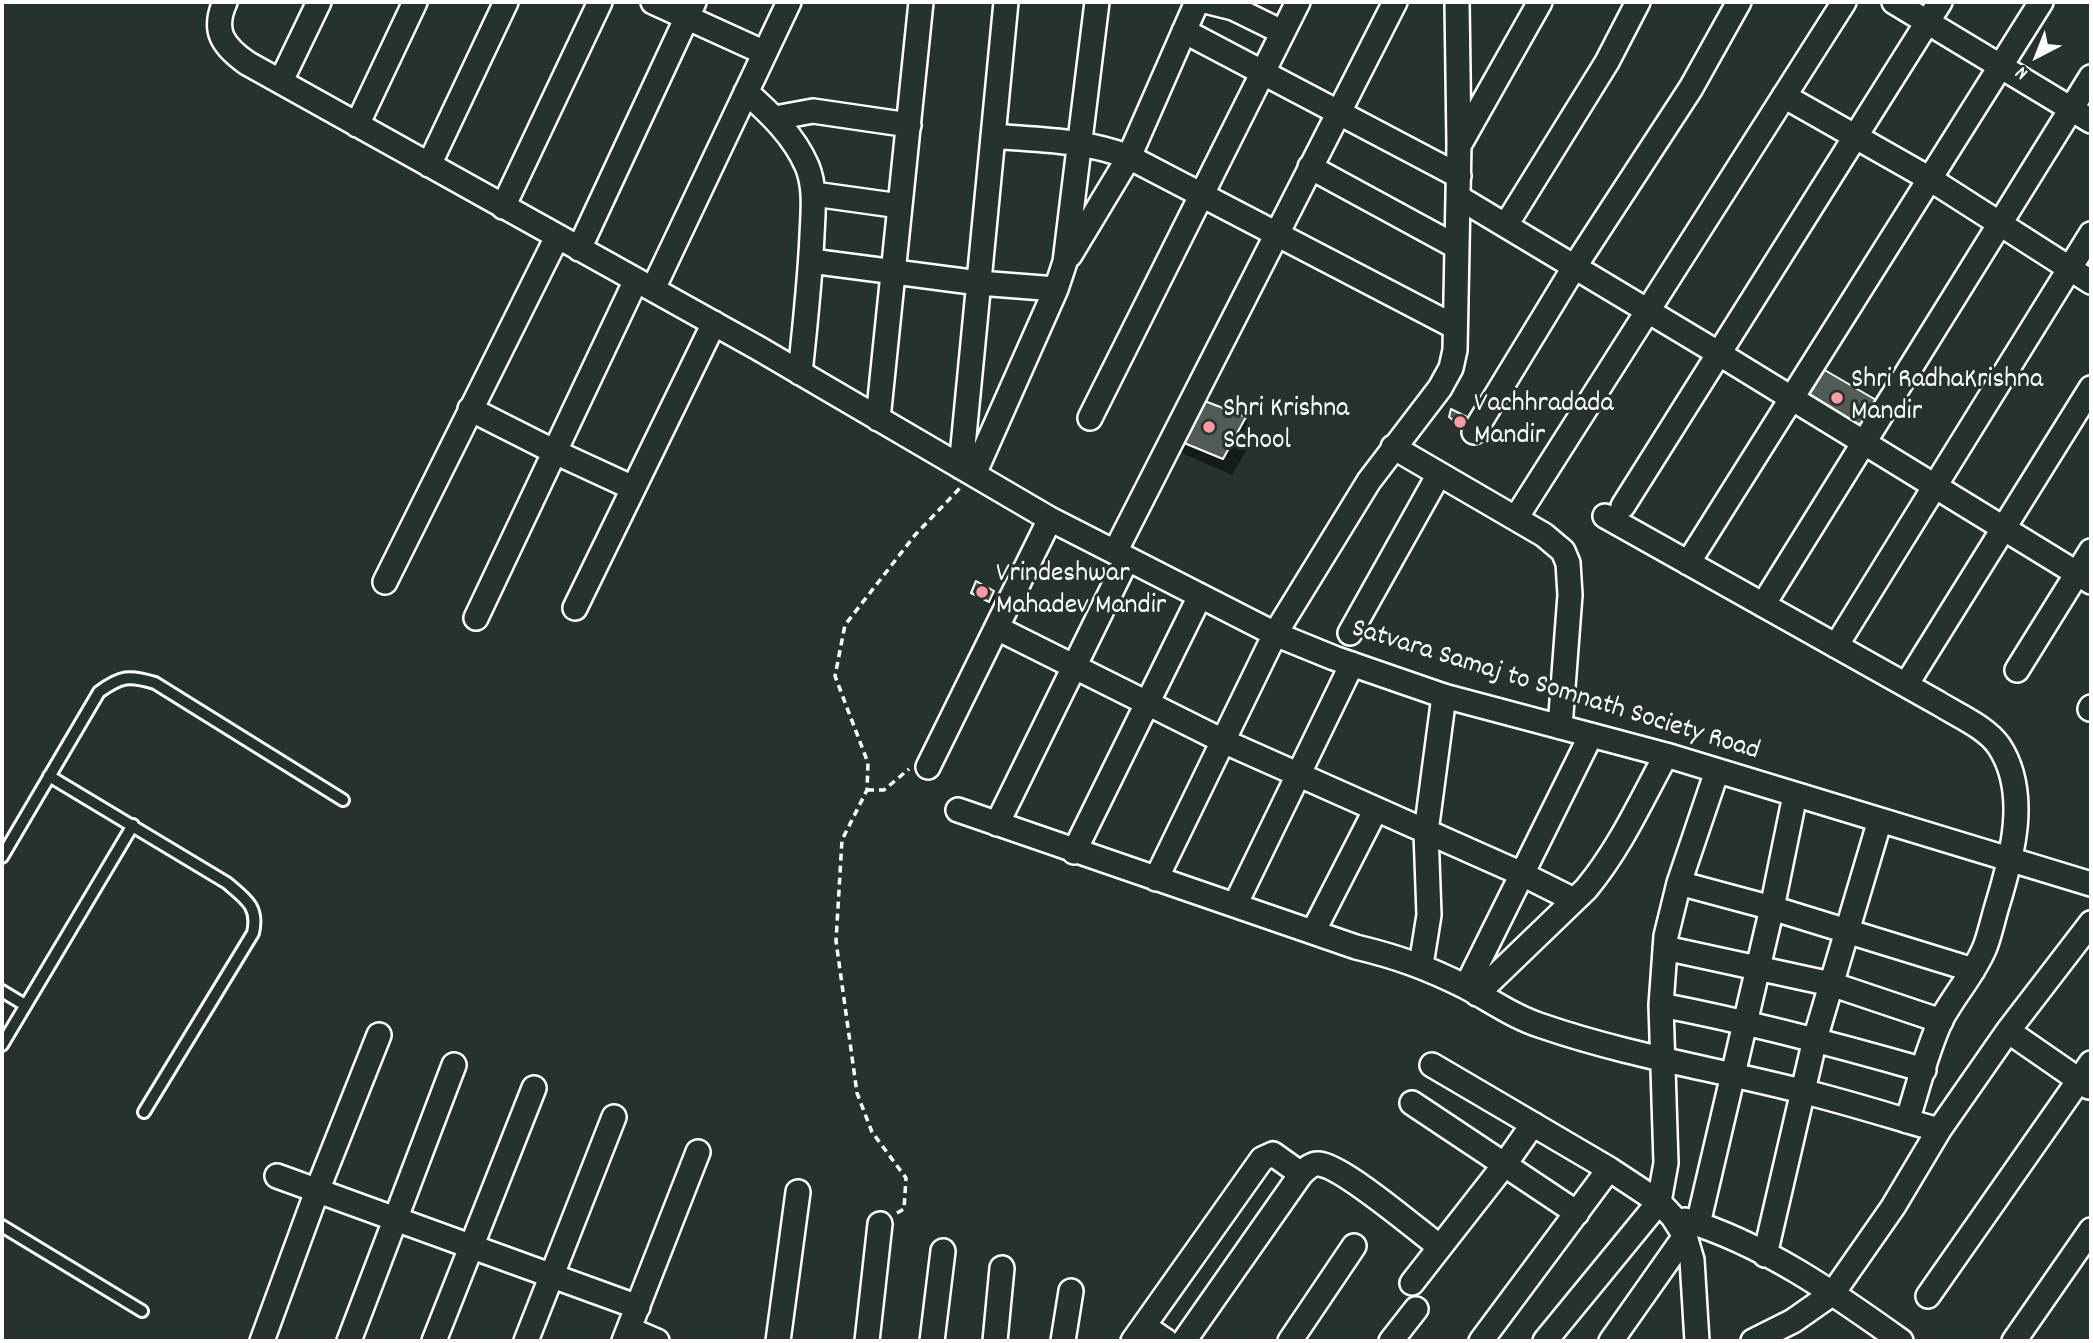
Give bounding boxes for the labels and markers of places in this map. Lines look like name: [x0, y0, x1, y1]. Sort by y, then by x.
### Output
place label: Shri RadhaKrishna Mandir: [1851, 365, 2043, 431]
place label: Vachhradada Mandir: [1474, 389, 1614, 455]
marker: Shri RadhaKrishna Mandir: [1829, 390, 1845, 406]
place label: Shri Krishna School: [1223, 394, 1349, 460]
marker: Vachhradada Mandir: [1452, 414, 1468, 430]
marker: Shri Krishna School: [1201, 419, 1217, 435]
place label: Vrindeshwar Mahadev Mandir: [996, 559, 1166, 625]
marker: Vrindeshwar Mahadev Mandir: [974, 584, 990, 600]

